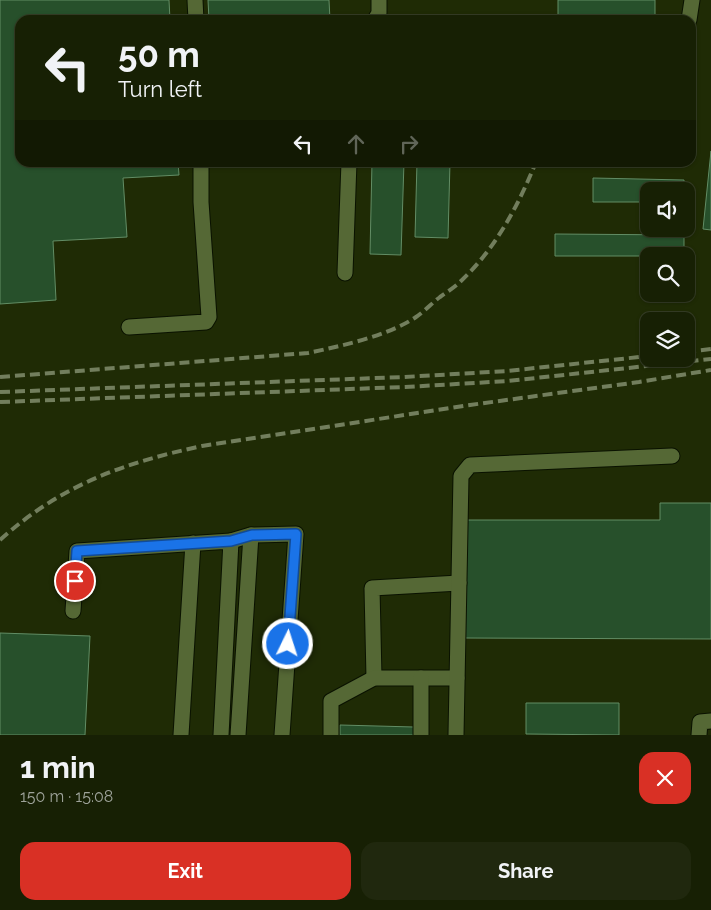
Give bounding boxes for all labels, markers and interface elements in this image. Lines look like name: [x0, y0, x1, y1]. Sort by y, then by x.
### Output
text: 50 m: [118, 34, 200, 75]
icon: left: [35, 35, 100, 100]
text: Turn left: [118, 76, 202, 102]
icon: left: [289, 130, 317, 158]
icon: ahead: [342, 130, 370, 158]
icon: right: [395, 130, 423, 158]
map controls: [640, 182, 695, 367]
button: sound: [640, 182, 695, 237]
button: search: [640, 247, 695, 302]
button: layers: [640, 312, 695, 367]
pin: [54, 560, 96, 602]
icon: arrive: [61, 567, 89, 595]
position arrow: [261, 617, 313, 669]
text: 1 min: [20, 750, 96, 785]
button: close: [639, 752, 691, 804]
text: 150 m · 15:08: [20, 787, 113, 806]
button: Exit: [20, 842, 351, 900]
button: Share: [361, 842, 691, 900]

